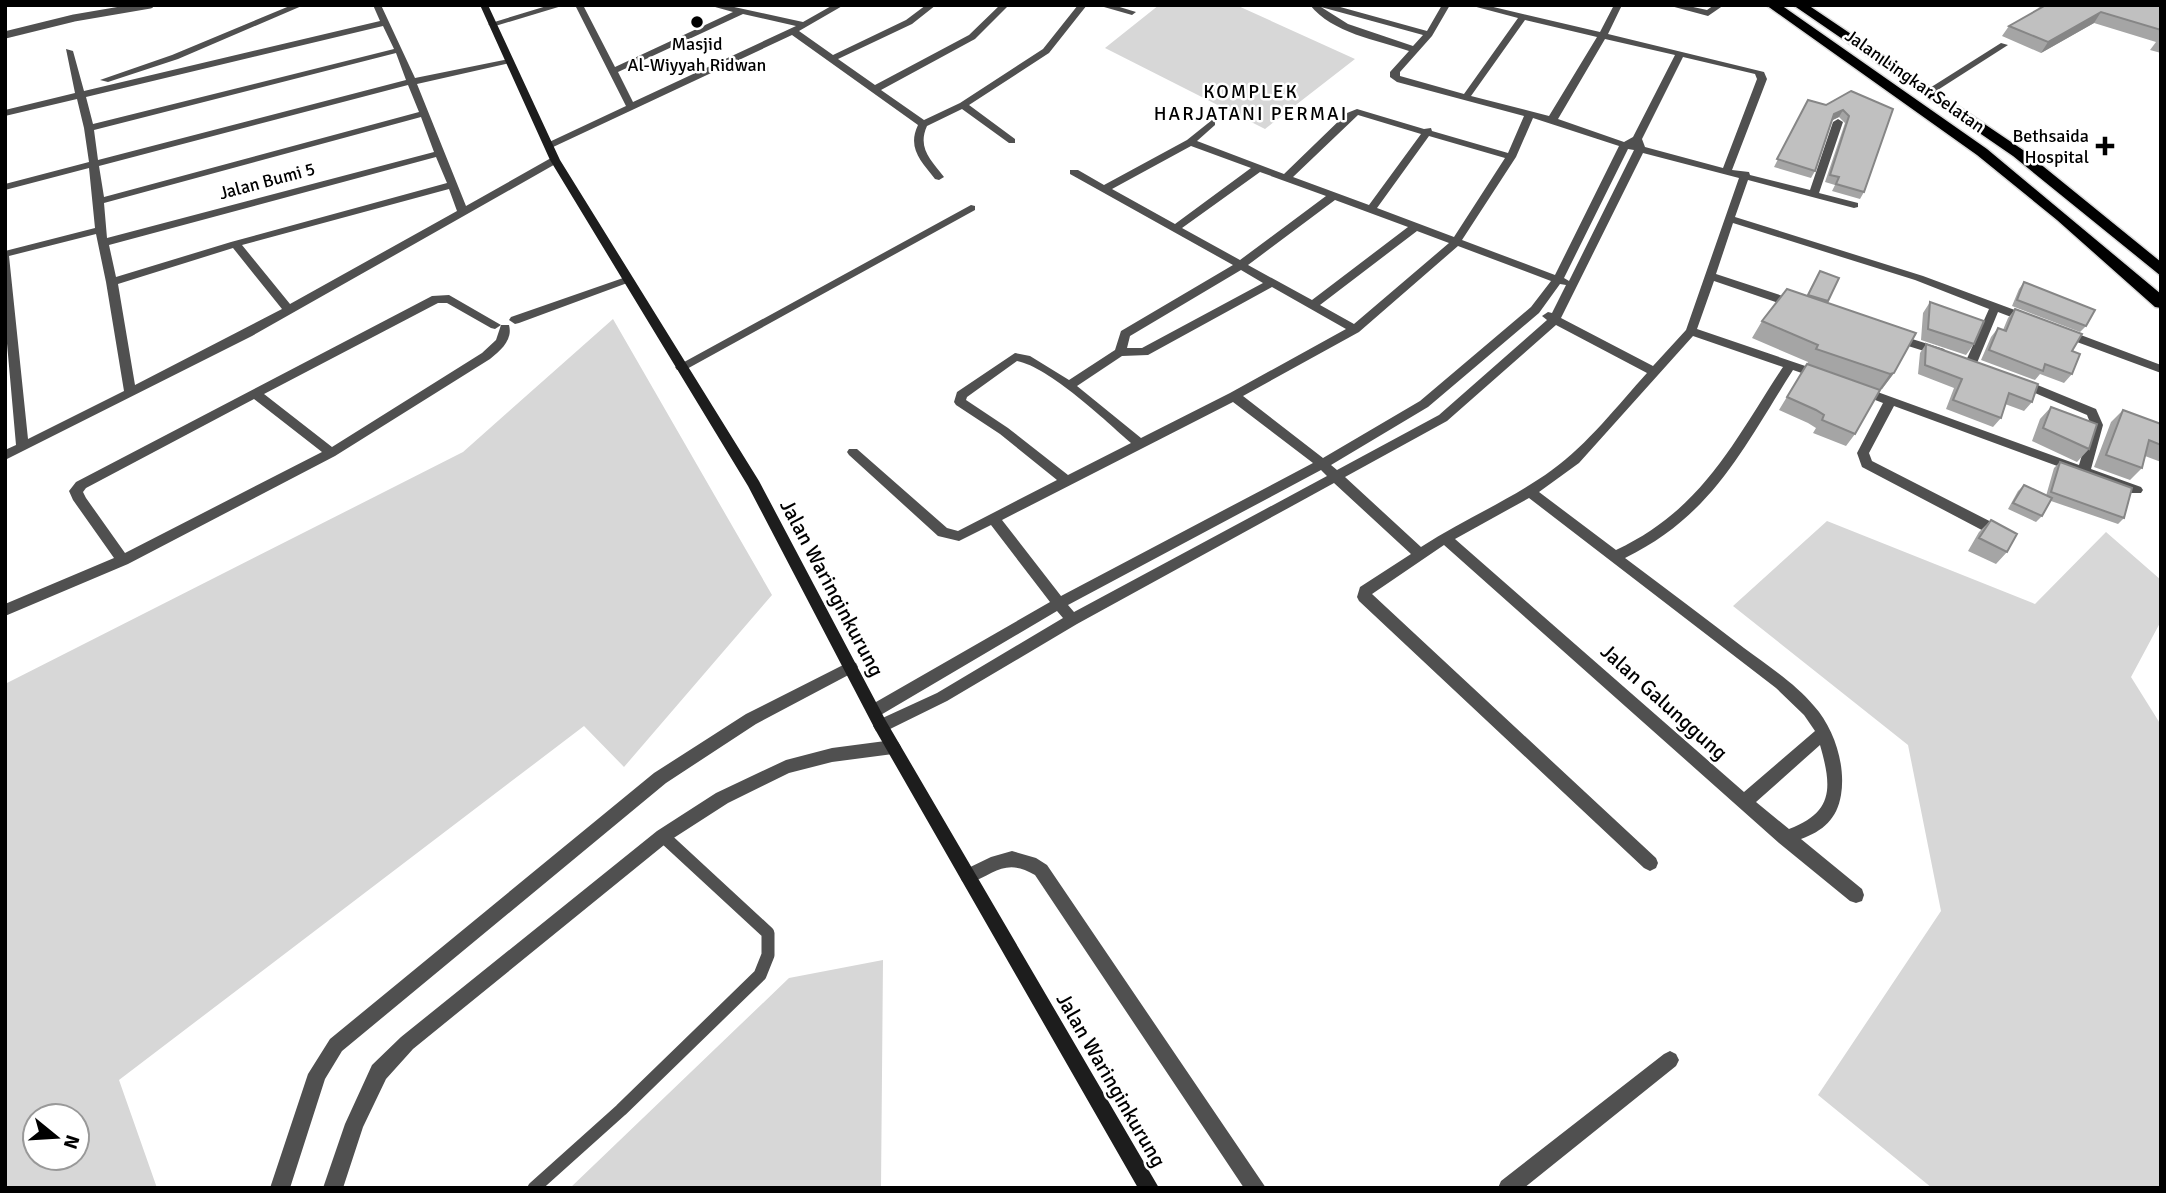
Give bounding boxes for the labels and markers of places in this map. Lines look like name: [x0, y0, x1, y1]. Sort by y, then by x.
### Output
marker: Masjid Al-Wiyyah Ridwan: [689, 14, 705, 30]
place label: Masjid Al-Wiyyah Ridwan: [628, 33, 766, 76]
place label: Bethsaida Hospital: [2012, 125, 2089, 168]
marker: Bethsaida Hospital: [2095, 136, 2115, 156]

